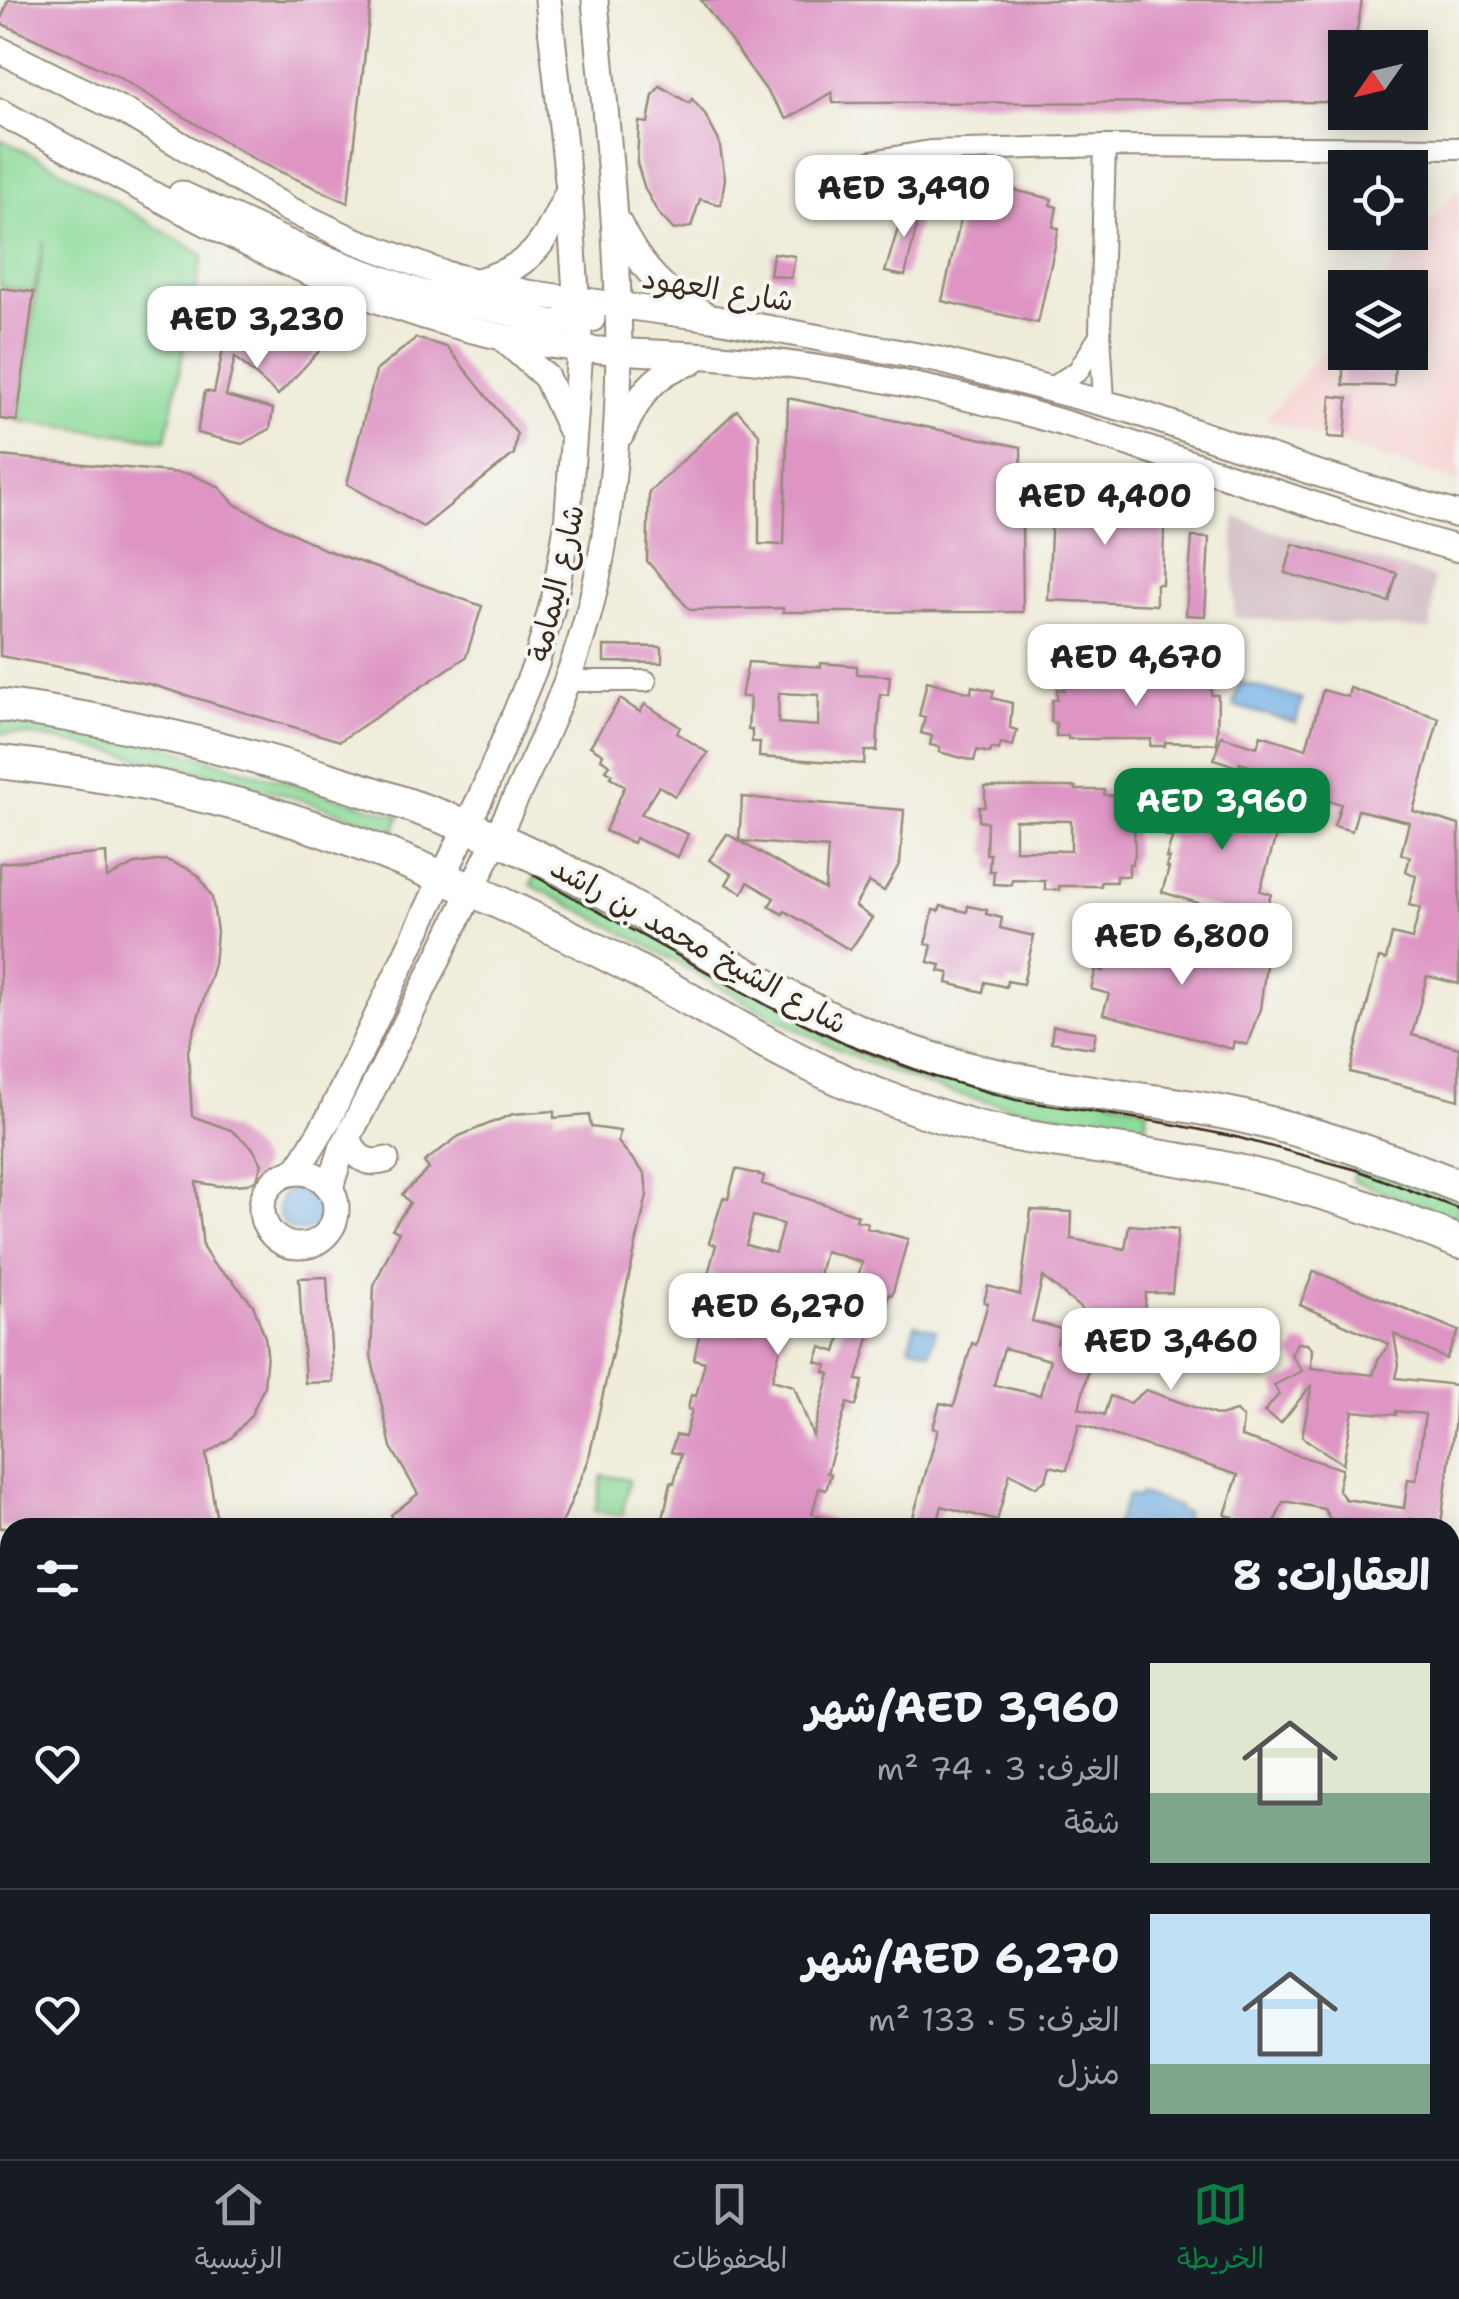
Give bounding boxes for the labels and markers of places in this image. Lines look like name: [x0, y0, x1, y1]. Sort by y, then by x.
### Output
pin: AED 3,490: [790, 155, 1018, 240]
pin: AED 3,230: [143, 286, 371, 371]
pin: AED 4,400: [991, 463, 1219, 548]
pin: AED 4,670: [1022, 624, 1250, 709]
pin: AED 3,960: [1108, 768, 1336, 853]
pin: AED 6,800: [1068, 903, 1296, 988]
pin: AED 6,270: [664, 1273, 892, 1358]
pin: AED 3,460: [1057, 1308, 1285, 1393]

